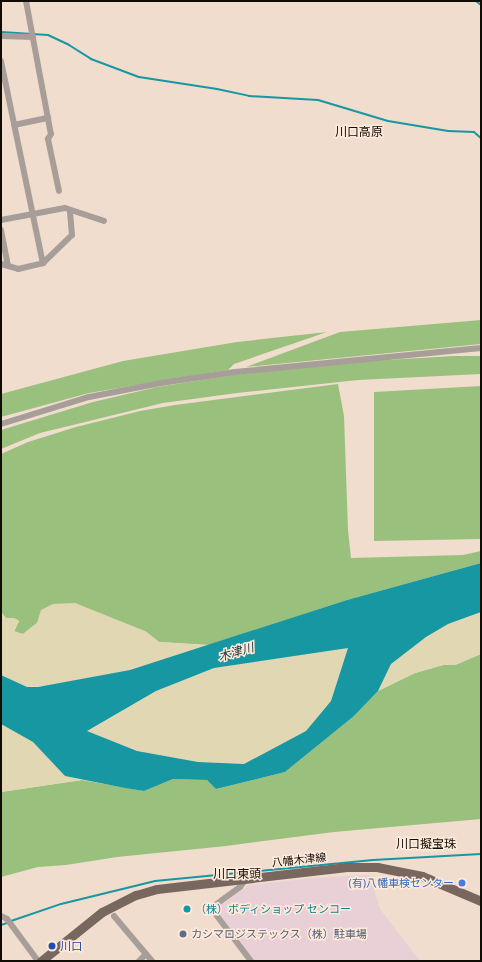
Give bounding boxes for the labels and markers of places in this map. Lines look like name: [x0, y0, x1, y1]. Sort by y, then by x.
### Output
place label: (有)八幡車検センター: [348, 876, 454, 890]
marker: (有)八幡車検センター: [457, 878, 467, 888]
place label: （株）ボディショップ センコー: [195, 902, 352, 916]
marker: （株）ボディショップ センコー: [182, 904, 192, 914]
place label: カシマロジステックス（株）駐車場: [191, 927, 367, 941]
marker: カシマロジステックス（株）駐車場: [178, 929, 188, 939]
place label: 川口: [60, 939, 82, 953]
marker: 川口: [47, 941, 57, 951]

